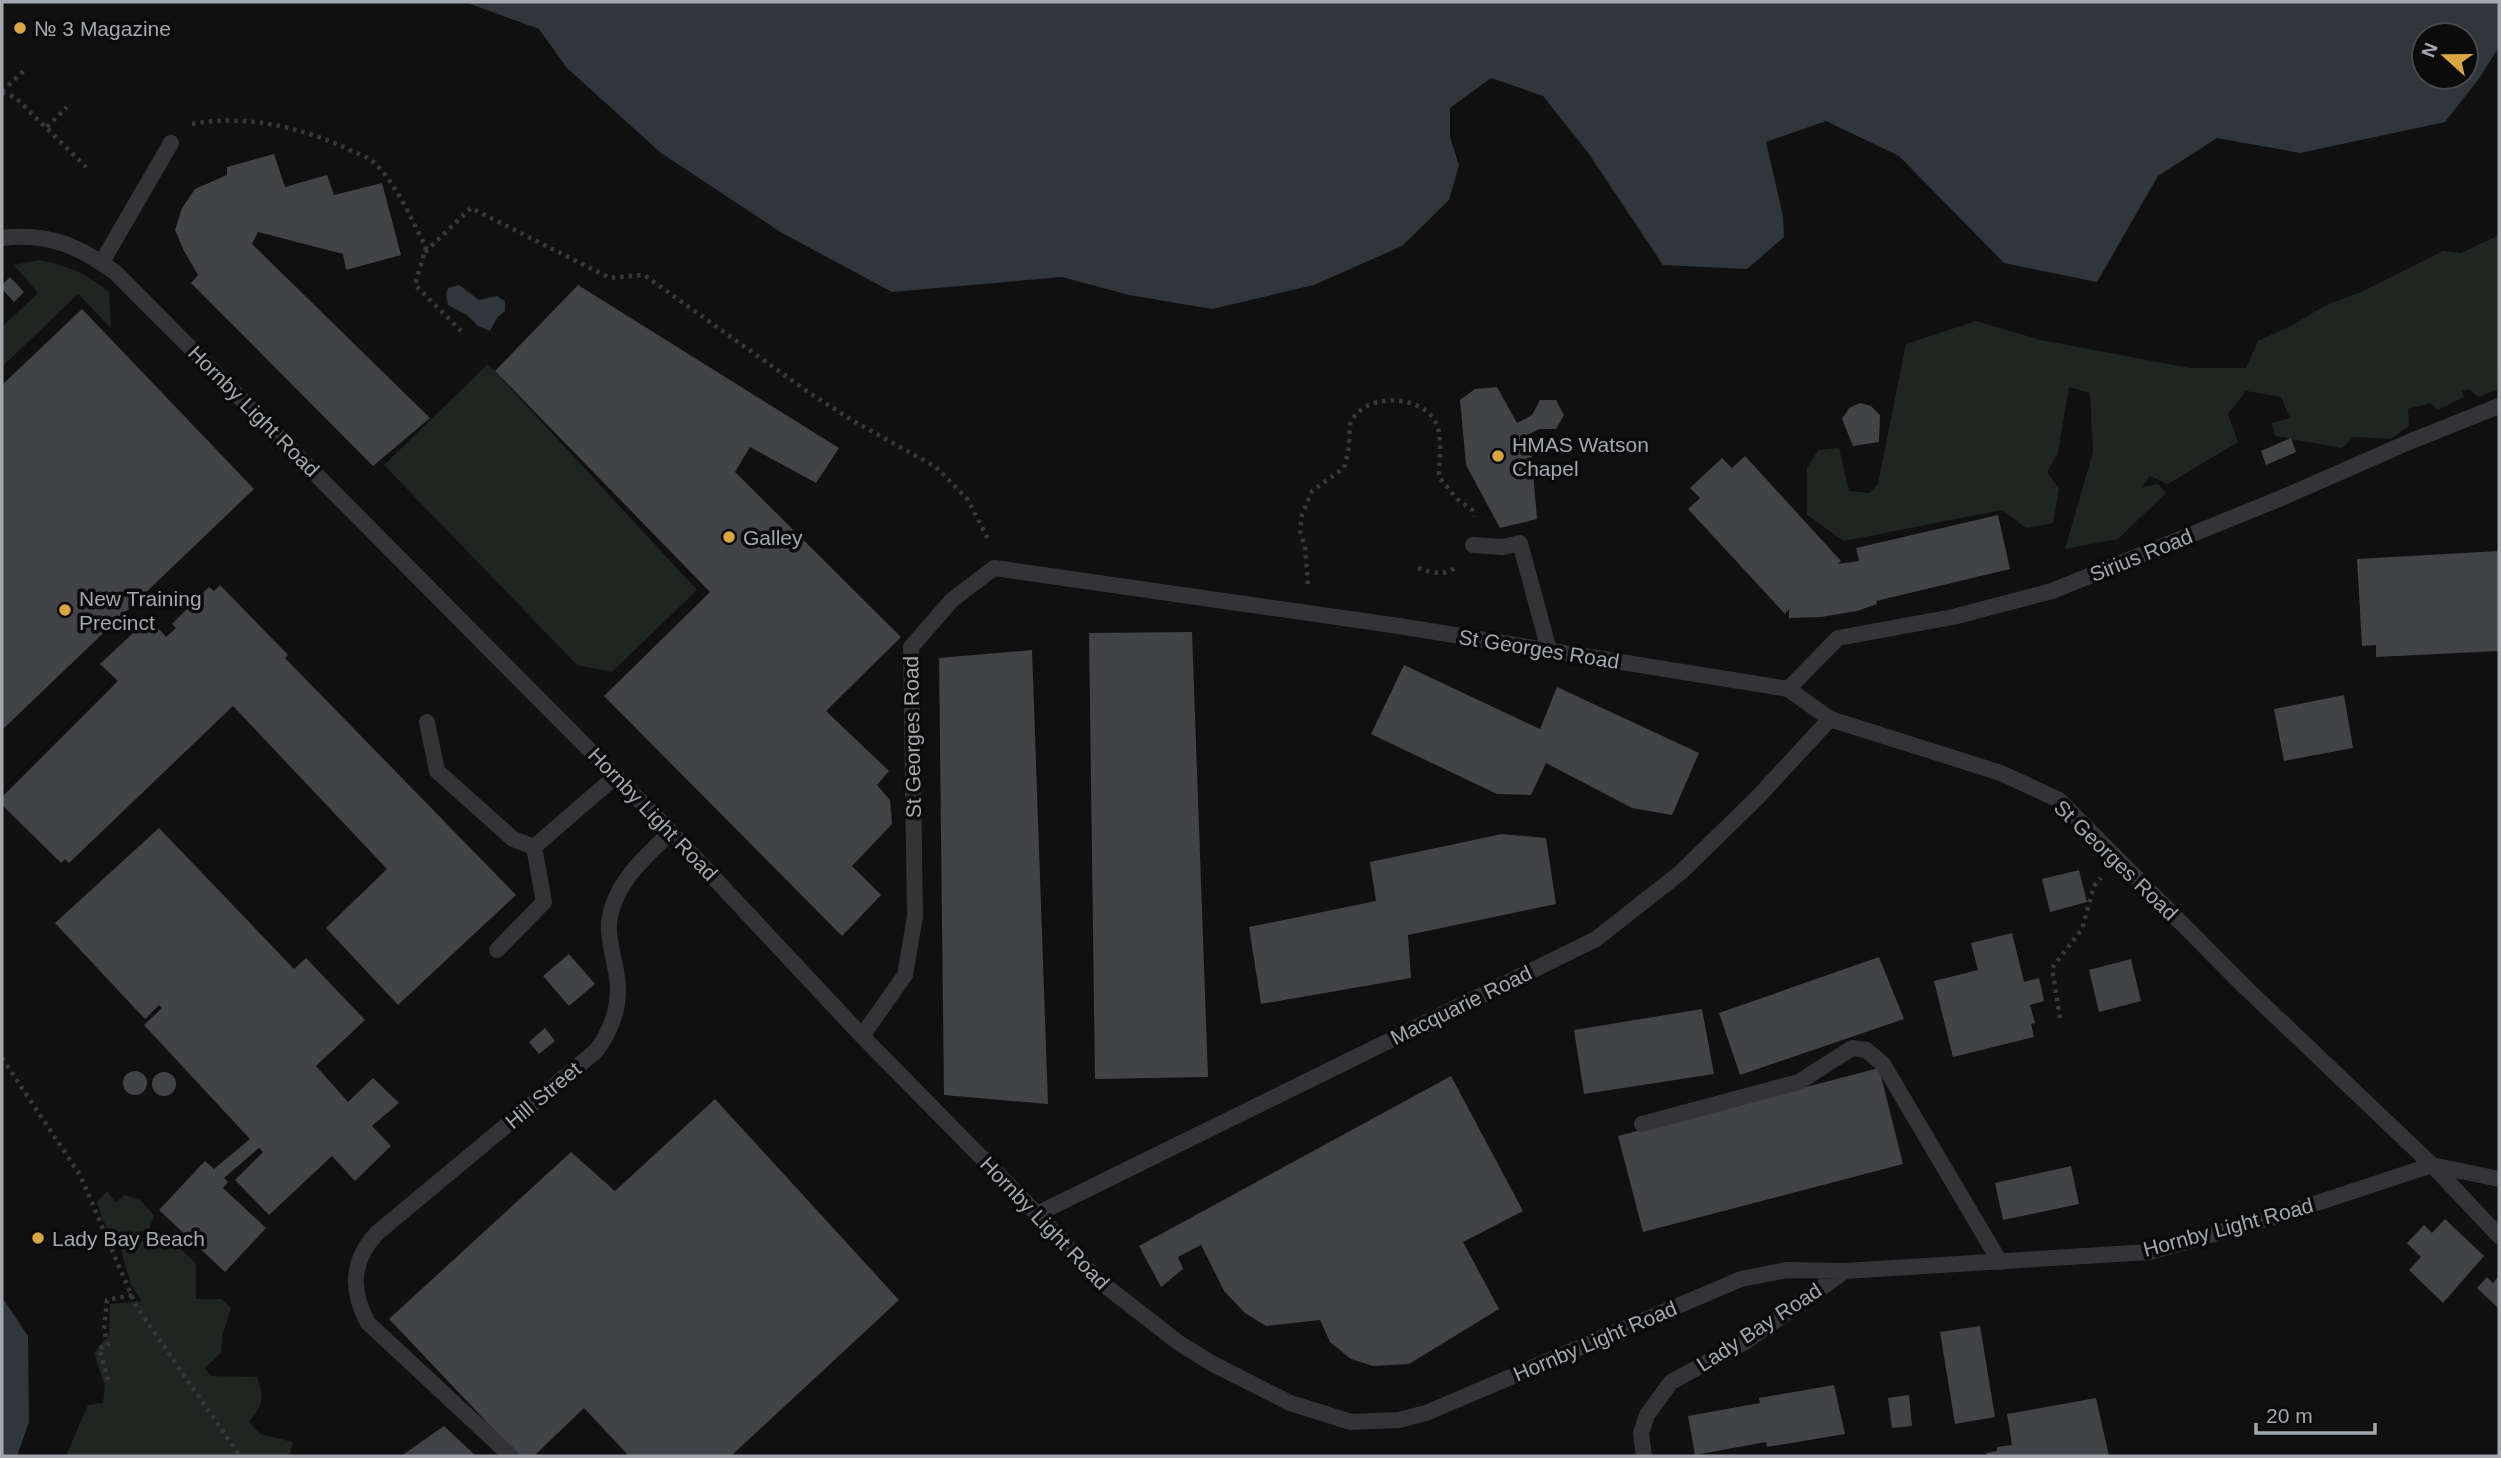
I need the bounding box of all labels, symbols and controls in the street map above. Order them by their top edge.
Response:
place label: № 3 Magazine [34,17,171,40]
marker: № 3 Magazine [12,20,28,36]
north arrow [2410,21,2480,91]
text: N [2417,40,2442,60]
street label: Hornby Light Road [184,341,324,481]
place label: HMAS Watson Chapel [1512,433,1649,480]
marker: HMAS Watson Chapel [1490,448,1506,464]
street label: Sirius Road [2086,524,2196,586]
place label: Galley [743,526,803,549]
marker: Galley [721,529,737,545]
place label: New Training Precinct [79,587,202,634]
marker: New Training Precinct [57,602,73,618]
street label: St Georges Road [1457,625,1621,673]
street label: St Georges Road [899,656,925,818]
street label: Hornby Light Road [584,743,722,885]
street label: St Georges Road [2050,795,2182,925]
street label: Macquarie Road [1387,961,1535,1049]
street label: Hill Street [501,1057,585,1133]
street label: Hornby Light Road [976,1152,1114,1294]
street label: Hornby Light Road [2140,1193,2316,1261]
place label: Lady Bay Beach [52,1227,205,1250]
marker: Lady Bay Beach [30,1230,46,1246]
street label: Lady Bay Road [1693,1278,1825,1376]
street label: Hornby Light Road [1510,1296,1680,1386]
scale bar [2256,1392,2375,1436]
text: 20 m [2266,1404,2313,1427]

